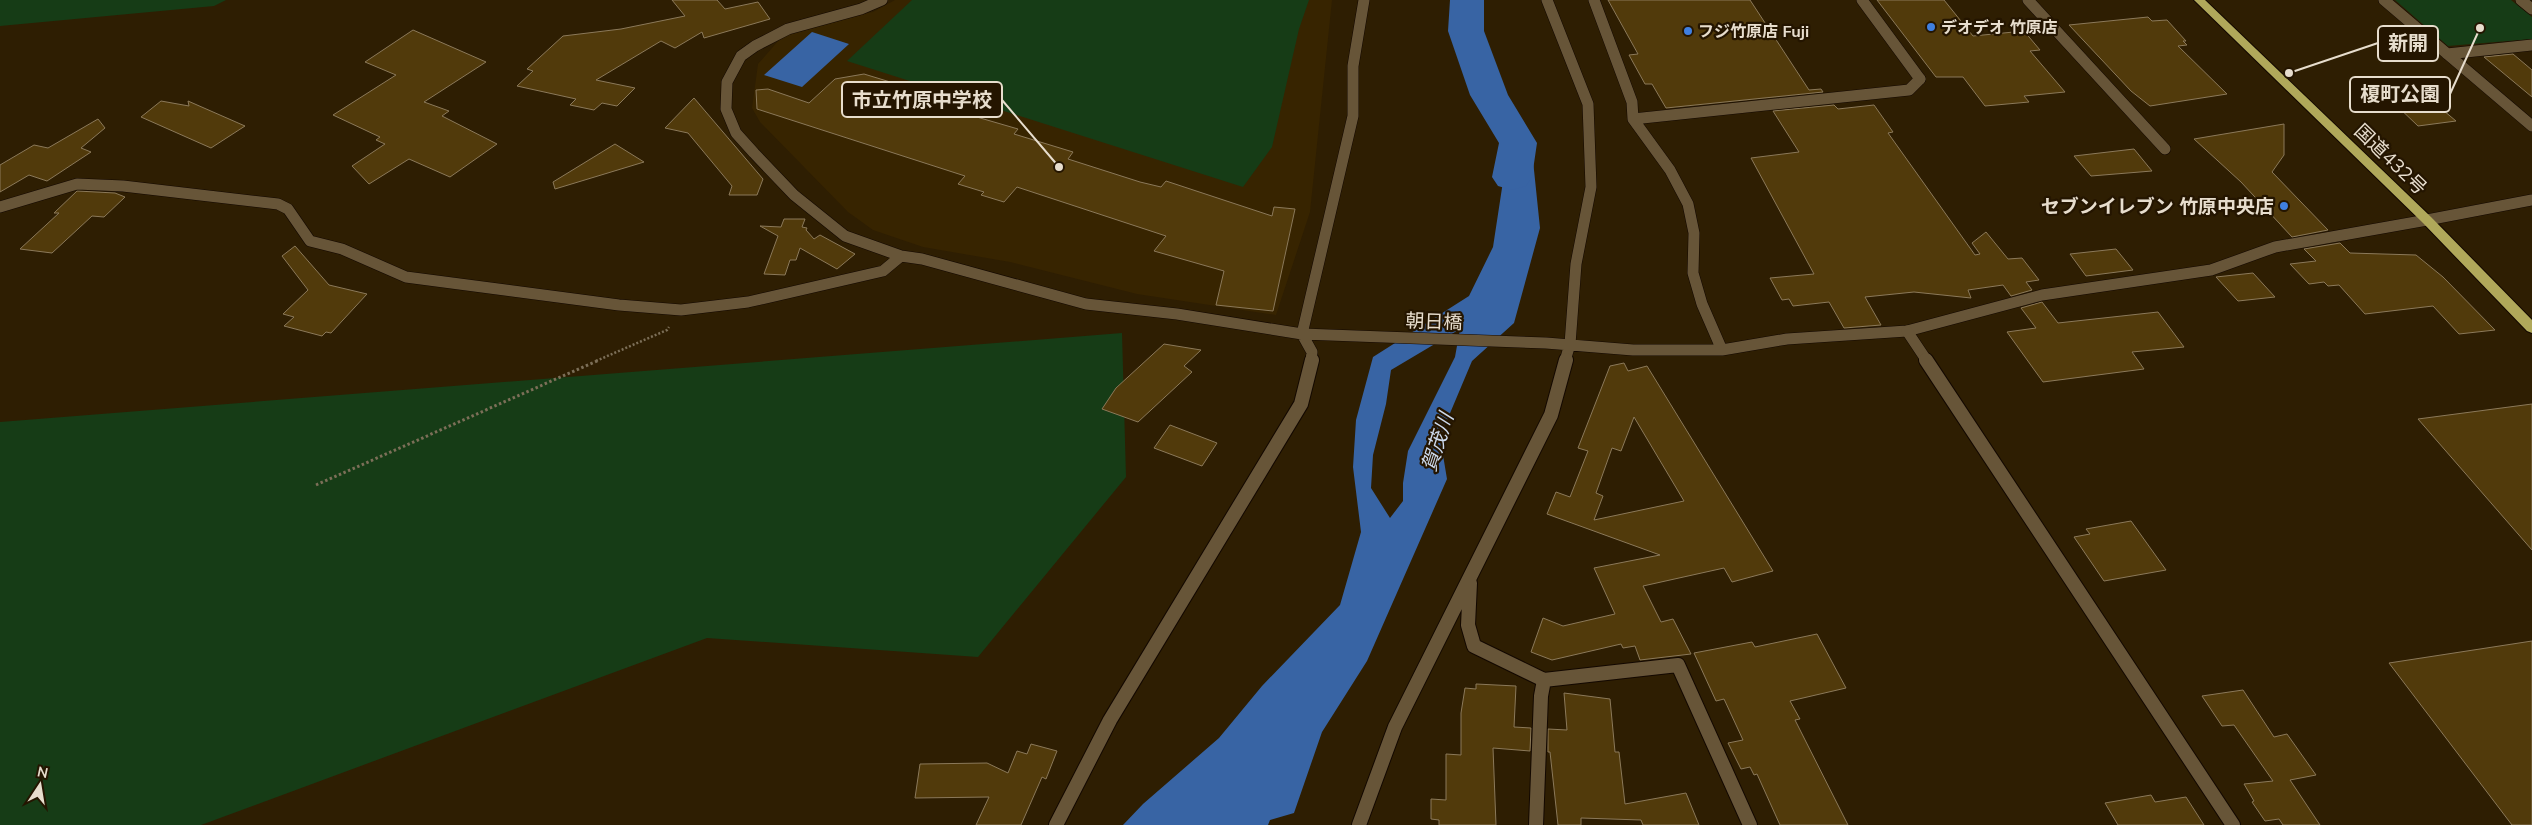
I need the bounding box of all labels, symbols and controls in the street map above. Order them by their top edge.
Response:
place label: デオデオ 竹原店 [1941,17,2057,37]
place label: フジ竹原店 Fuji [1698,21,1809,41]
marker: デオデオ 竹原店 [1925,21,1937,33]
marker: フジ竹原店 Fuji [1682,25,1694,37]
callout: 新開 [2378,26,2438,61]
text: 新開 [2388,30,2428,55]
callout: 榎町公園 [2350,77,2450,112]
text: 榎町公園 [2360,81,2440,106]
callout: 市立竹原中学校 [842,82,1002,117]
text: 市立竹原中学校 [852,87,992,112]
street label: 国道432号 [2350,119,2432,199]
place label: セブンイレブン 竹原中央店 [2041,194,2274,218]
marker: セブンイレブン 竹原中央店 [2278,200,2290,212]
street label: 朝日橋 [1405,308,1463,334]
water label: 賀茂川 [1416,408,1459,474]
north arrow [15,760,65,810]
text: N [36,762,50,782]

